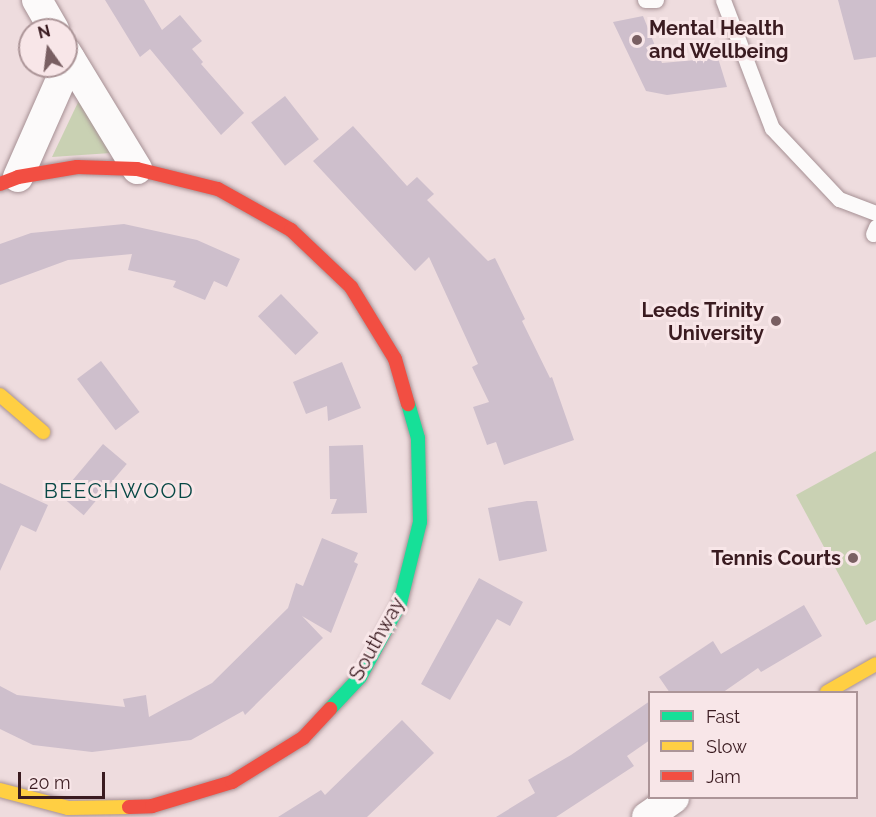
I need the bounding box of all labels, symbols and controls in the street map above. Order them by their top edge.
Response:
place label: Mental Health and Wellbeing [649,16,789,63]
north arrow [18,18,78,78]
text: N [36,21,52,43]
marker: Mental Health and Wellbeing [630,33,644,47]
place label: Leeds Trinity University [641,298,764,345]
marker: Leeds Trinity University [769,314,783,328]
district label: BEECHWOOD [44,478,194,504]
place label: Tennis Courts [711,546,841,570]
marker: Tennis Courts [846,551,860,565]
street label: Southway [344,593,410,685]
legend [648,691,858,799]
text: Fast [706,706,740,727]
text: Slow [706,736,747,757]
scale bar [21,760,108,798]
text: Jam [706,766,741,787]
text: 20 m [29,772,71,793]

